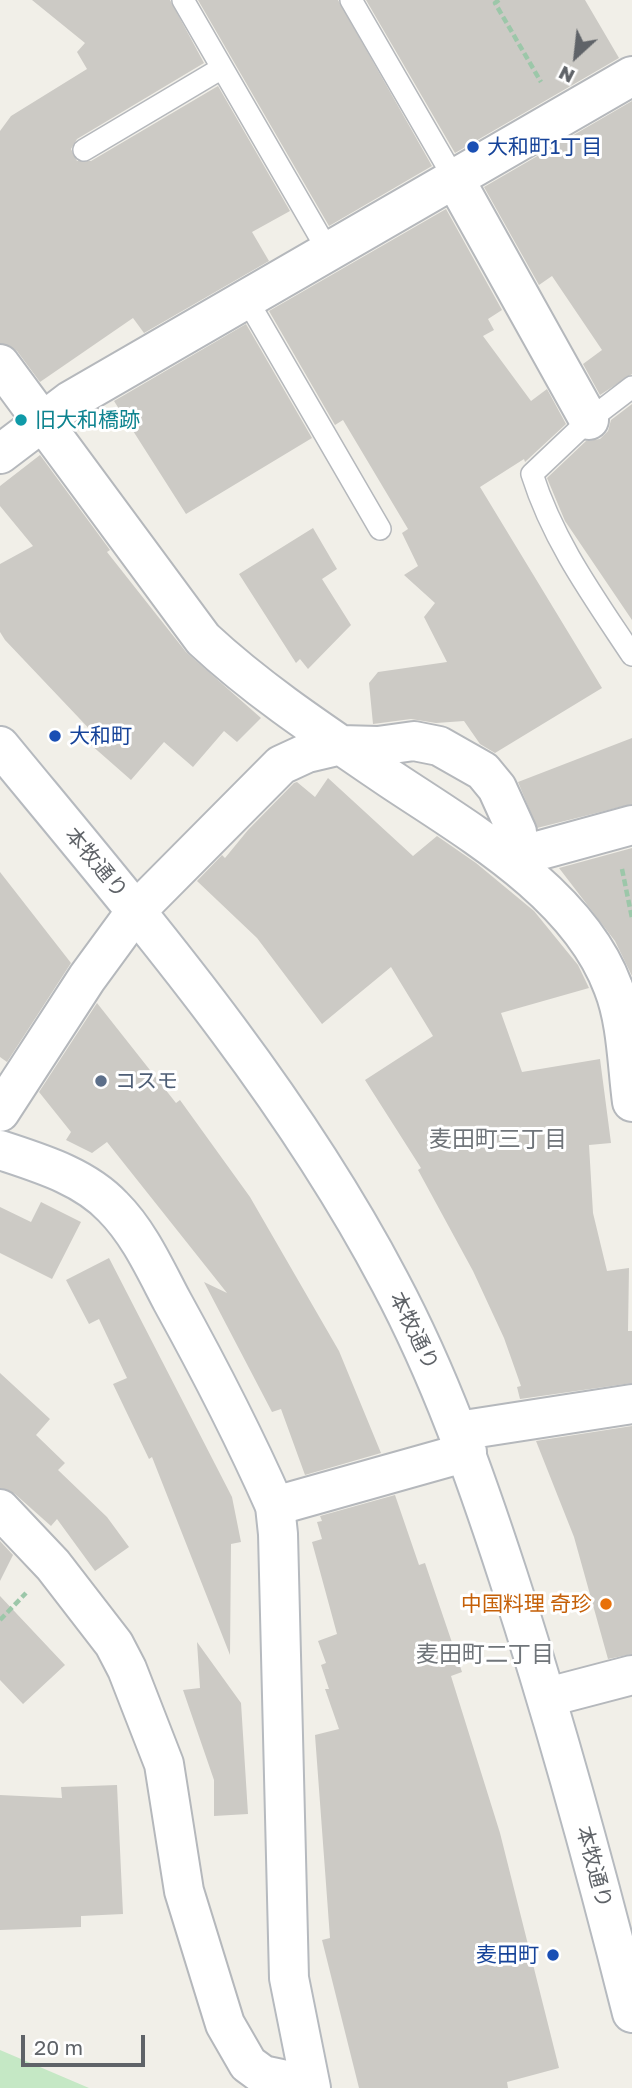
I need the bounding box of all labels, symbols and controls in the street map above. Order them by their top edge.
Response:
north arrow [541,21,611,91]
text: N [555,62,578,89]
place label: 大和町1丁目 [487,134,602,160]
marker: 大和町1丁目 [465,139,481,155]
place label: 旧大和橋跡 [35,407,140,433]
marker: 旧大和橋跡 [13,412,29,428]
place label: 大和町 [69,723,132,749]
marker: 大和町 [47,728,63,744]
street label: 本牧通り [59,823,133,903]
place label: コスモ [115,1068,178,1094]
marker: コスモ [93,1073,109,1089]
district label: 麦田町三丁目 [429,1126,567,1154]
street label: 本牧通り [384,1288,444,1374]
place label: 中国料理 奇珍 [461,1591,592,1617]
marker: 中国料理 奇珍 [598,1596,614,1612]
district label: 麦田町二丁目 [416,1641,554,1669]
street label: 本牧通り [571,1823,617,1911]
place label: 麦田町 [476,1942,539,1968]
marker: 麦田町 [545,1947,561,1963]
scale bar [24,2022,149,2066]
text: 20 m [34,2034,83,2060]

